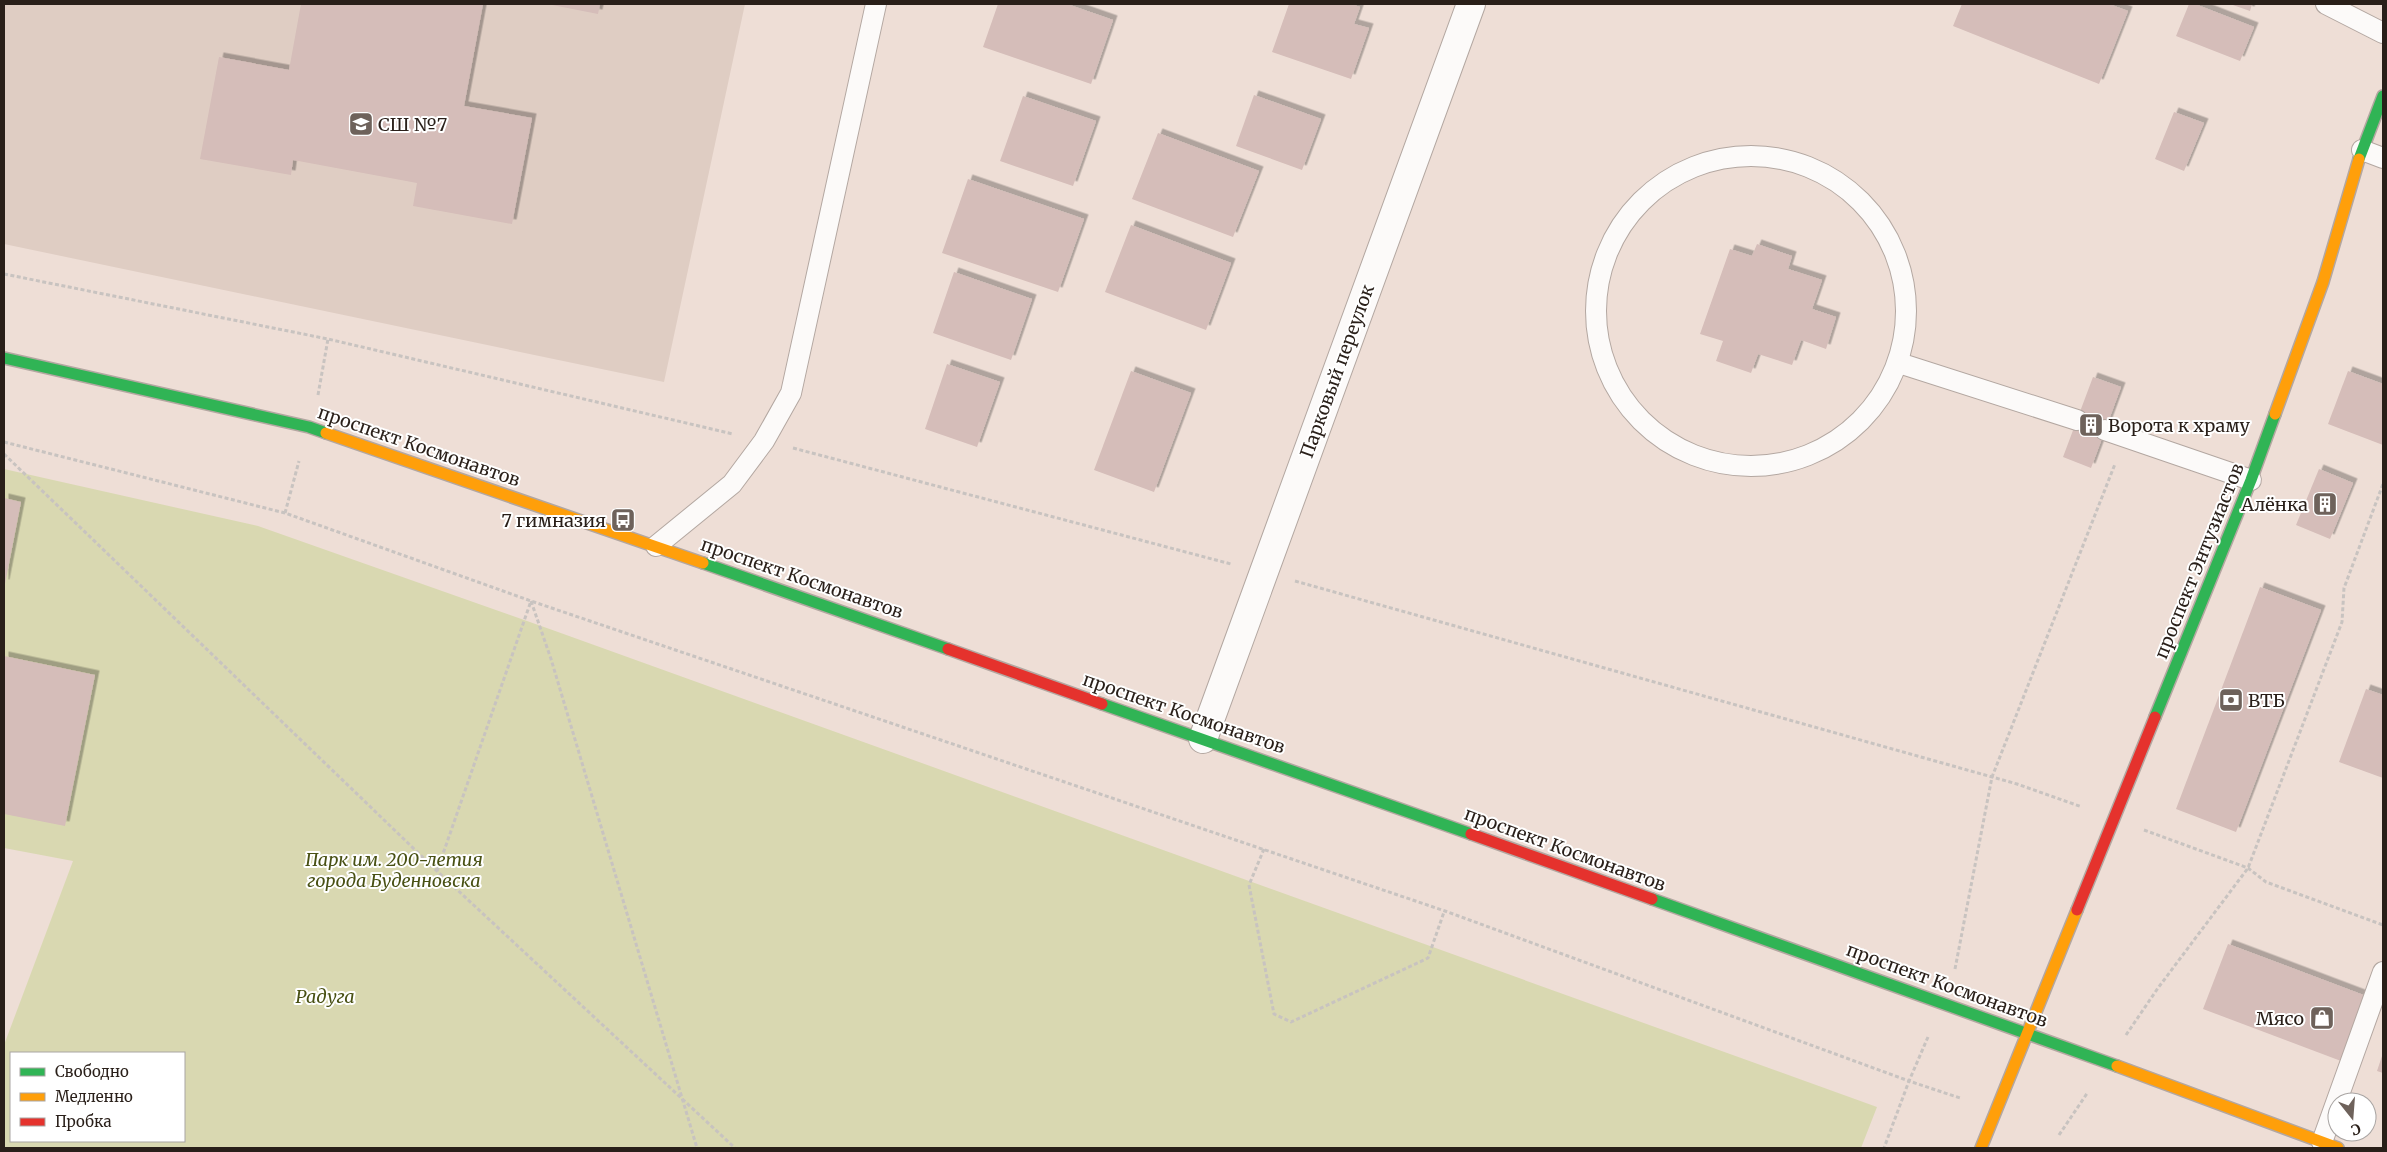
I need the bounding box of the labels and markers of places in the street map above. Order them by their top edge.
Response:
school or university icon: СШ №7 [348,111,374,137]
place label: СШ №7 [378,113,447,136]
building icon: Ворота к храму [2078,412,2104,438]
place label: Ворота к храму [2108,414,2251,437]
building icon: Алёнка [2312,491,2338,517]
place label: Алёнка [2240,493,2308,516]
bus stop icon: 7 гимназия [610,507,636,533]
place label: 7 гимназия [501,509,606,532]
bank icon: ВТБ [2218,687,2244,713]
place label: ВТБ [2248,689,2285,712]
shop icon: Мясо [2309,1005,2335,1031]
place label: Мясо [2256,1007,2304,1030]

